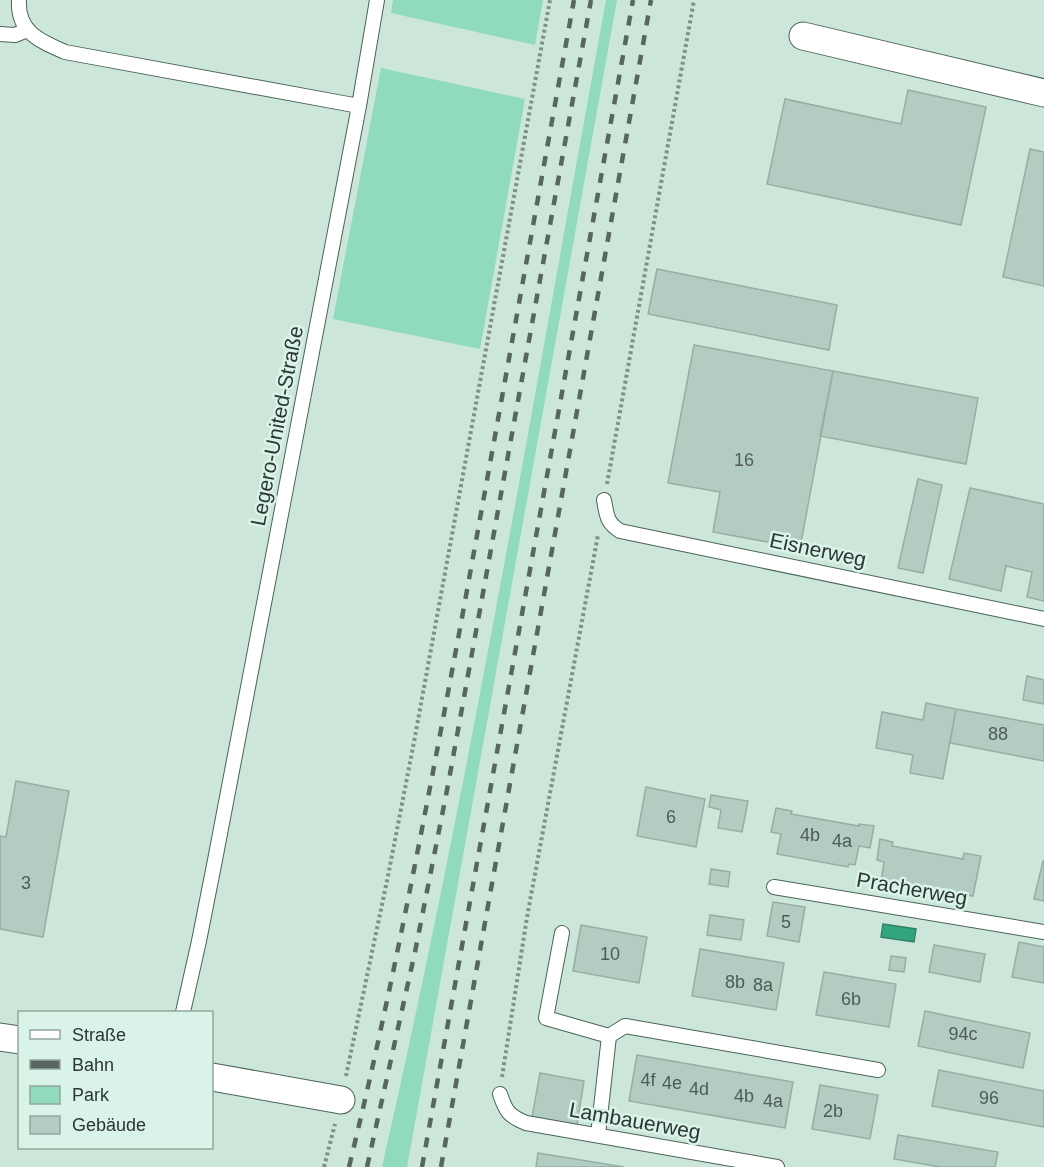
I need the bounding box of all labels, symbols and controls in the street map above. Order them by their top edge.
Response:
street label: Legero-United-Straße [246,324,307,528]
house number: 16 [734,450,754,470]
street label: Eisnerweg [768,528,868,571]
house number: 88 [988,724,1008,744]
house number: 6 [666,807,676,827]
house number: 4b [800,825,820,845]
house number: 4a [832,831,853,851]
street label: Pracherweg [855,867,969,910]
house number: 3 [21,873,31,893]
house number: 5 [781,912,791,932]
house number: 10 [600,944,620,964]
house number: 8b [725,972,745,992]
house number: 8a [753,975,774,995]
house number: 6b [841,989,861,1009]
legend [18,1011,213,1149]
house number: 94c [948,1024,978,1044]
text: Straße [72,1025,126,1045]
text: Bahn [72,1055,114,1075]
house number: 4f [640,1070,657,1090]
house number: 4e [662,1073,682,1093]
house number: 4d [689,1079,709,1099]
text: Park [72,1085,110,1105]
house number: 4b [734,1086,754,1106]
house number: 96 [979,1088,999,1108]
house number: 4a [763,1091,784,1111]
street label: Lambauerweg [568,1098,703,1143]
house number: 2b [823,1101,843,1121]
text: Gebäude [72,1115,146,1135]

